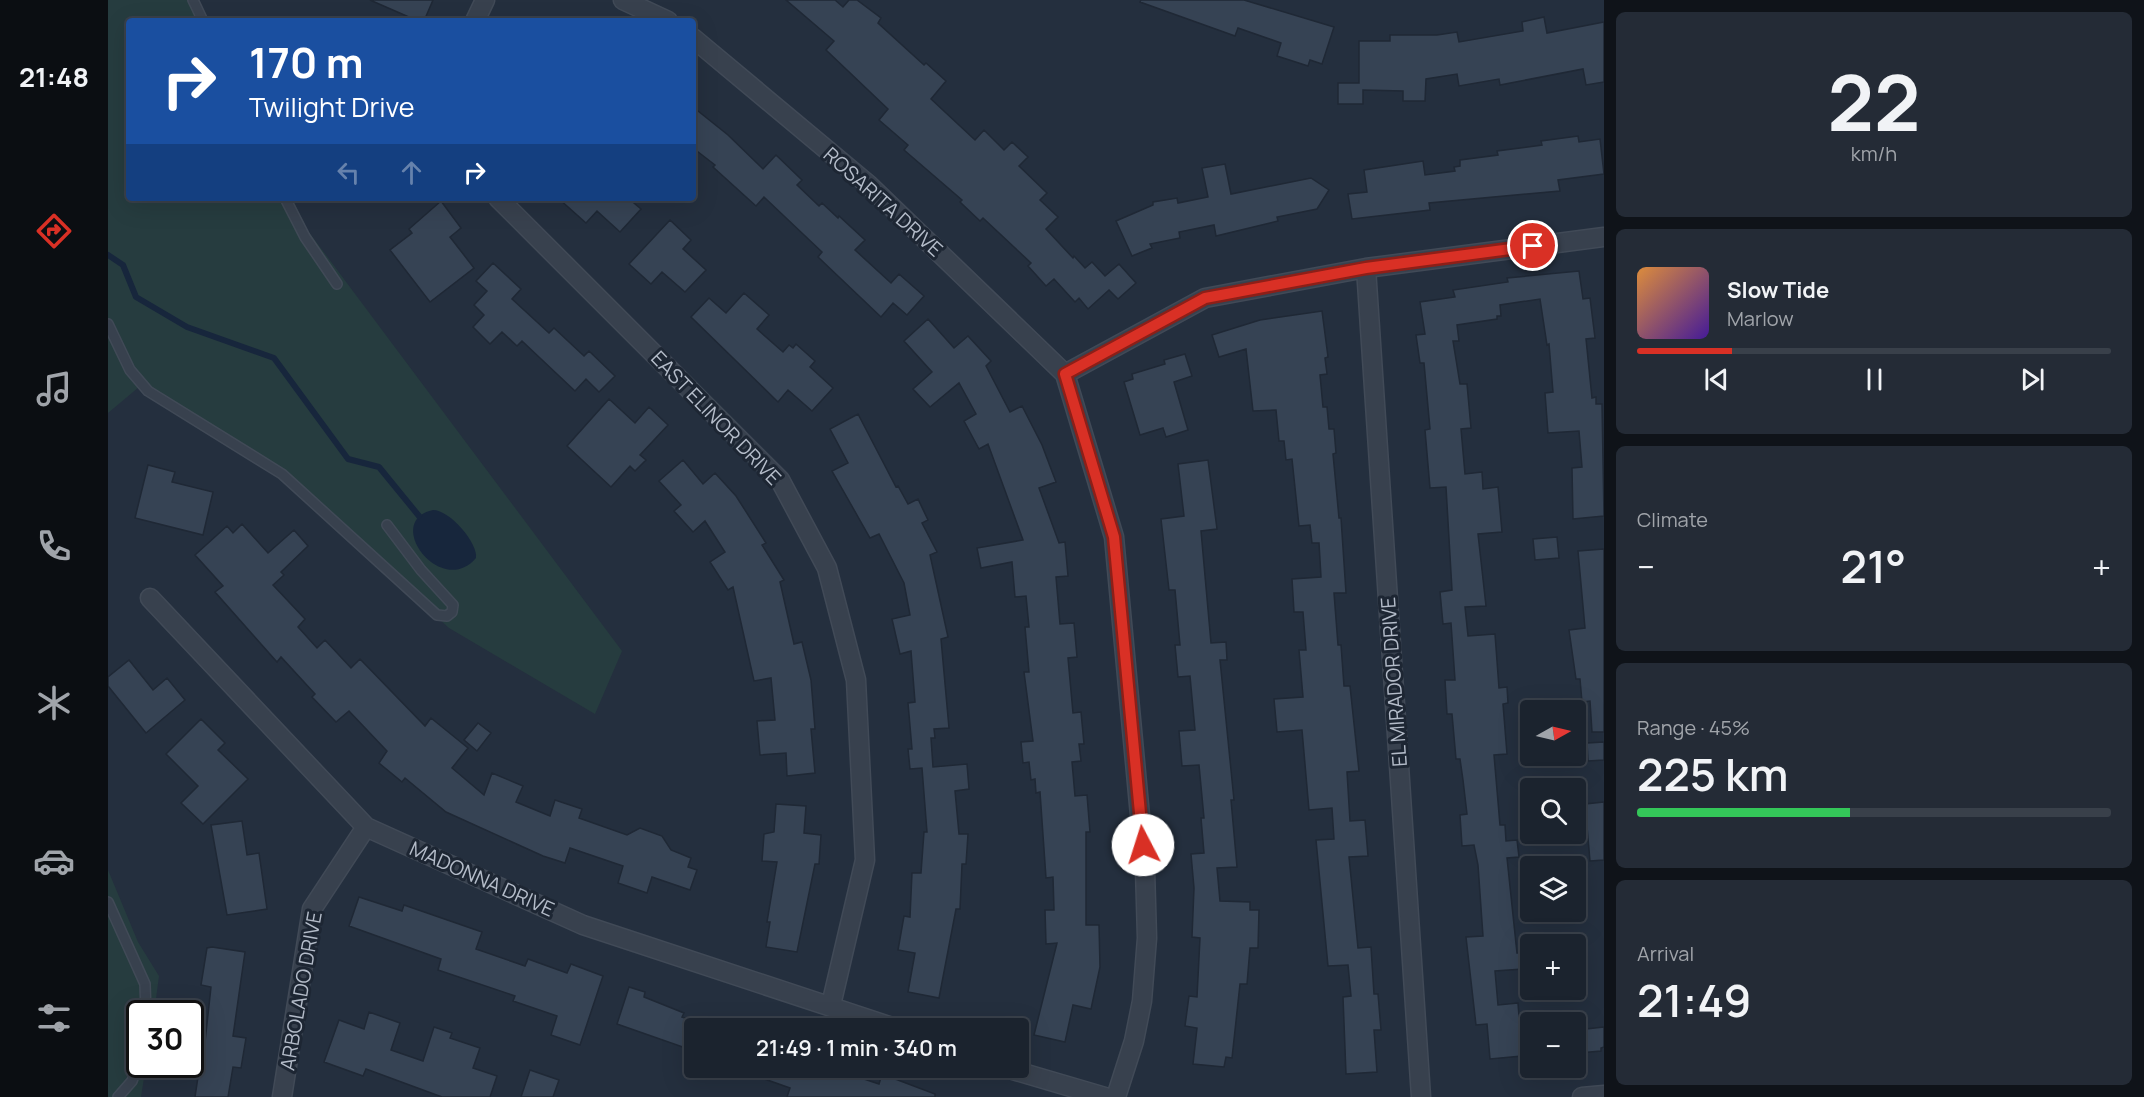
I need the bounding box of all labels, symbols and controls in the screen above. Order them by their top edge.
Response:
text: 170 m [249,33,364,91]
icon: right [150,42,228,120]
text: 22 [1828,48,1920,154]
text: 21:48 [19,58,89,95]
text: Twilight Drive [249,88,414,125]
text: km/h [1851,140,1897,167]
street label: ROSARITA DRIVE [818,141,949,262]
icon: left [332,156,365,189]
icon: ahead [395,156,428,189]
icon: right [458,156,491,189]
icon: directions [33,210,75,252]
pin [1507,220,1558,271]
icon: arrive [1516,229,1549,262]
text: Slow Tide [1727,275,1829,305]
text: Marlow [1727,305,1794,332]
street label: EAST ELINOR DRIVE [645,345,787,491]
icon: previous [1700,363,1733,396]
icon: pause [1858,363,1891,396]
icon: next [2016,363,2049,396]
icon: music [33,368,75,410]
text: Climate [1637,506,1708,533]
icon: phone [33,525,75,567]
text: 21° [1841,535,1906,597]
text: − [1637,544,1655,589]
text: + [2092,544,2111,589]
street label: EL MIRADOR DRIVE [1374,596,1413,768]
icon: climate [33,682,75,724]
north arrow [1520,700,1586,766]
map controls [1520,700,1586,1078]
text: Range · 45% [1637,714,1750,741]
text: 225 km [1637,743,1788,805]
button: search [1520,778,1586,844]
position arrow [1111,813,1175,877]
street label: MADONNA DRIVE [406,835,559,923]
icon: car [33,840,75,882]
button: layers [1520,856,1586,922]
street label: ARBOLADO DRIVE [273,909,328,1073]
button: + [1520,934,1586,1000]
text: Arrival [1637,940,1694,967]
text: 21:49 [1637,969,1751,1031]
icon: filters [33,997,75,1039]
speed limit sign: 30 [126,1000,204,1078]
button: − [1520,1012,1586,1078]
text: 21:49 · 1 min · 340 m [756,1033,957,1063]

